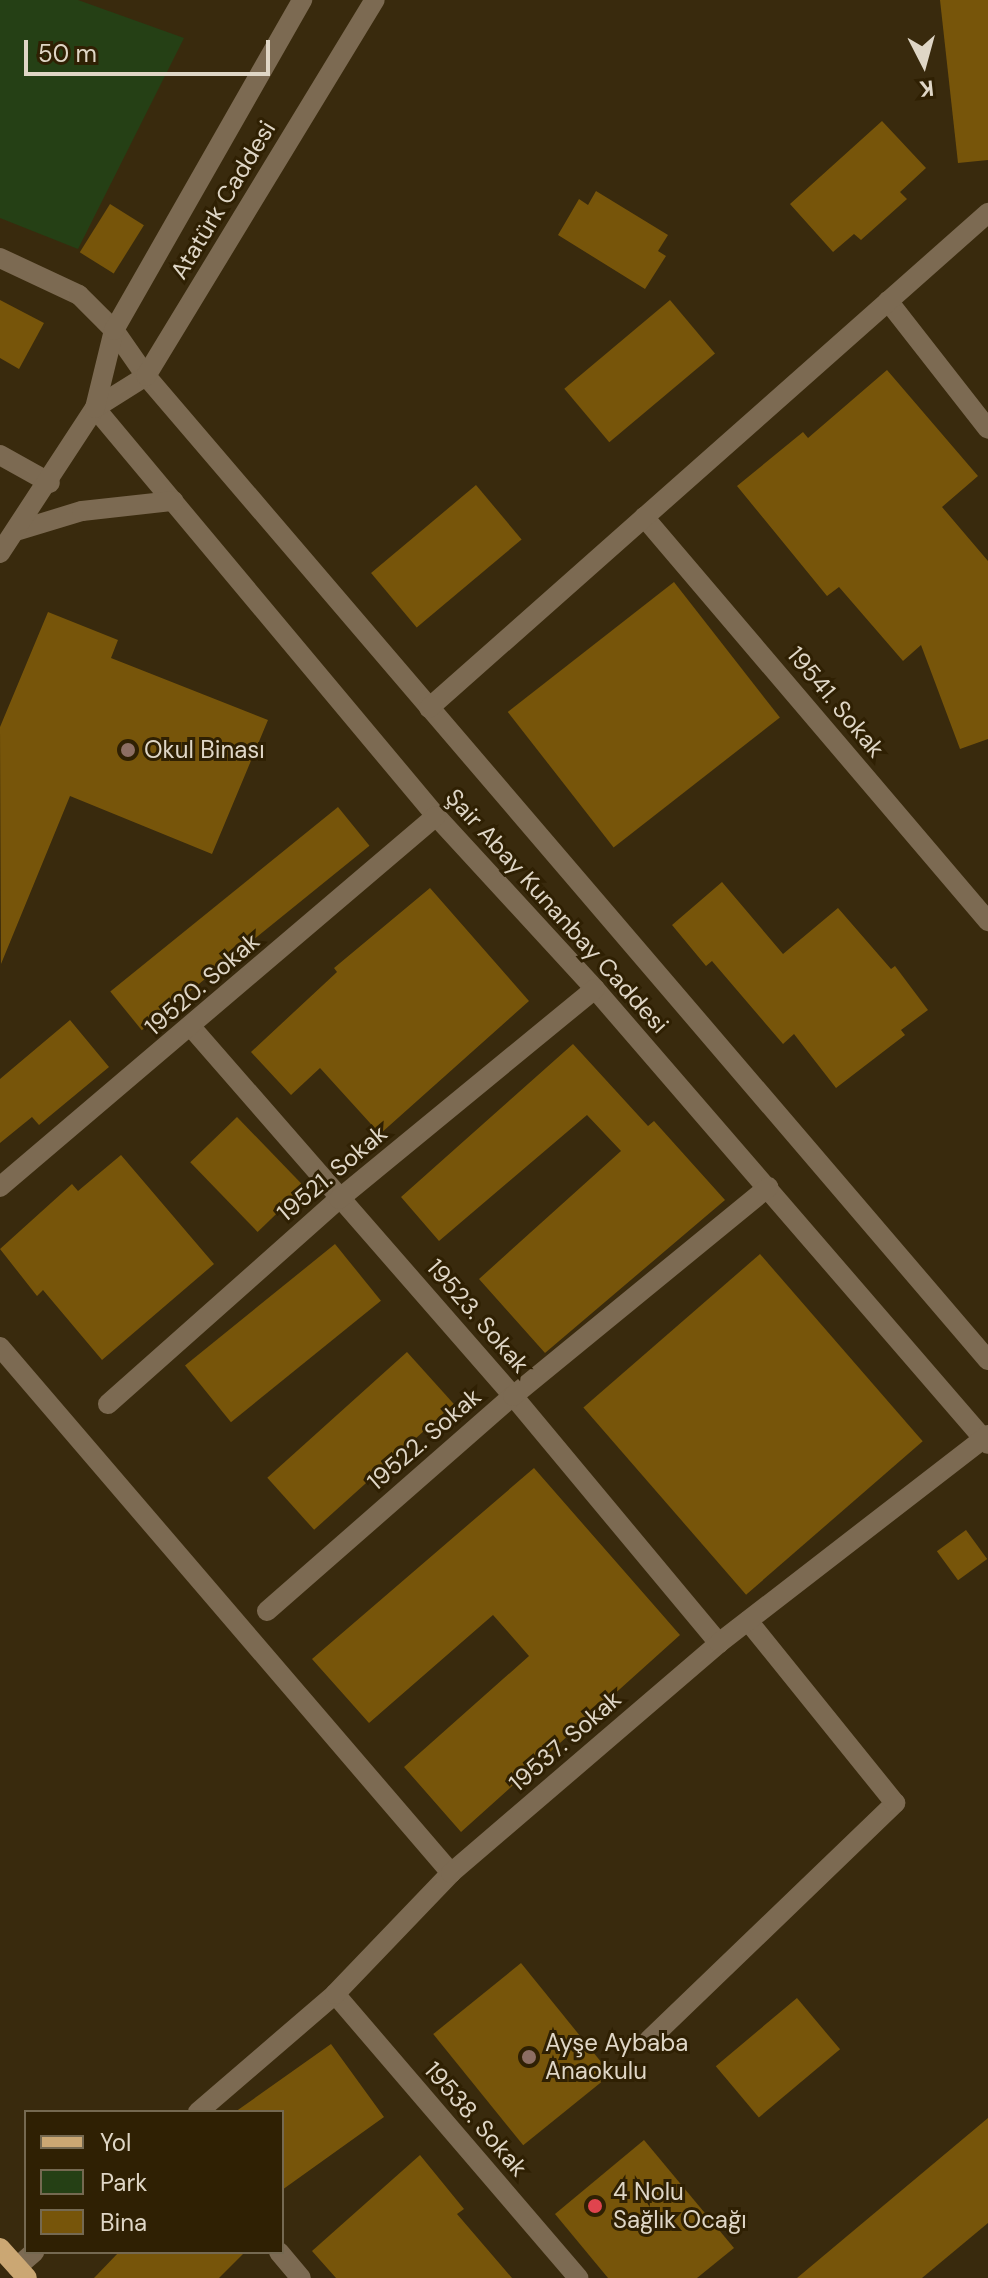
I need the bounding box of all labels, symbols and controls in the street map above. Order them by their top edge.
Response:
scale bar [28,24,274,74]
north arrow [884,24,964,104]
text: 50 m [38,38,97,69]
text: K [918,73,935,104]
street label: Atatürk Caddesi [164,116,282,284]
street label: 19541. Sokak [781,641,891,763]
place label: Okul Binası [144,736,265,764]
marker: Okul Binası [119,741,137,759]
street label: Şair Abay Kunanbay Caddesi [440,783,674,1039]
street label: 19520. Sokak [139,926,265,1042]
street label: 19521. Sokak [271,1119,393,1227]
street label: 19523. Sokak [421,1253,535,1379]
street label: 19522. Sokak [361,1382,487,1496]
street label: 19537. Sokak [503,1685,627,1797]
place label: Ayşe Aybaba Anaokulu [545,2029,688,2085]
marker: Ayşe Aybaba Anaokulu [520,2048,538,2066]
street label: 19538. Sokak [418,2056,534,2182]
legend [24,2110,284,2254]
text: Yol [100,2127,131,2158]
text: Park [100,2167,147,2198]
place label: 4 Nolu Sağlık Ocağı [613,2178,747,2234]
marker: 4 Nolu Sağlık Ocağı [584,2195,606,2217]
text: Bina [100,2207,147,2238]

